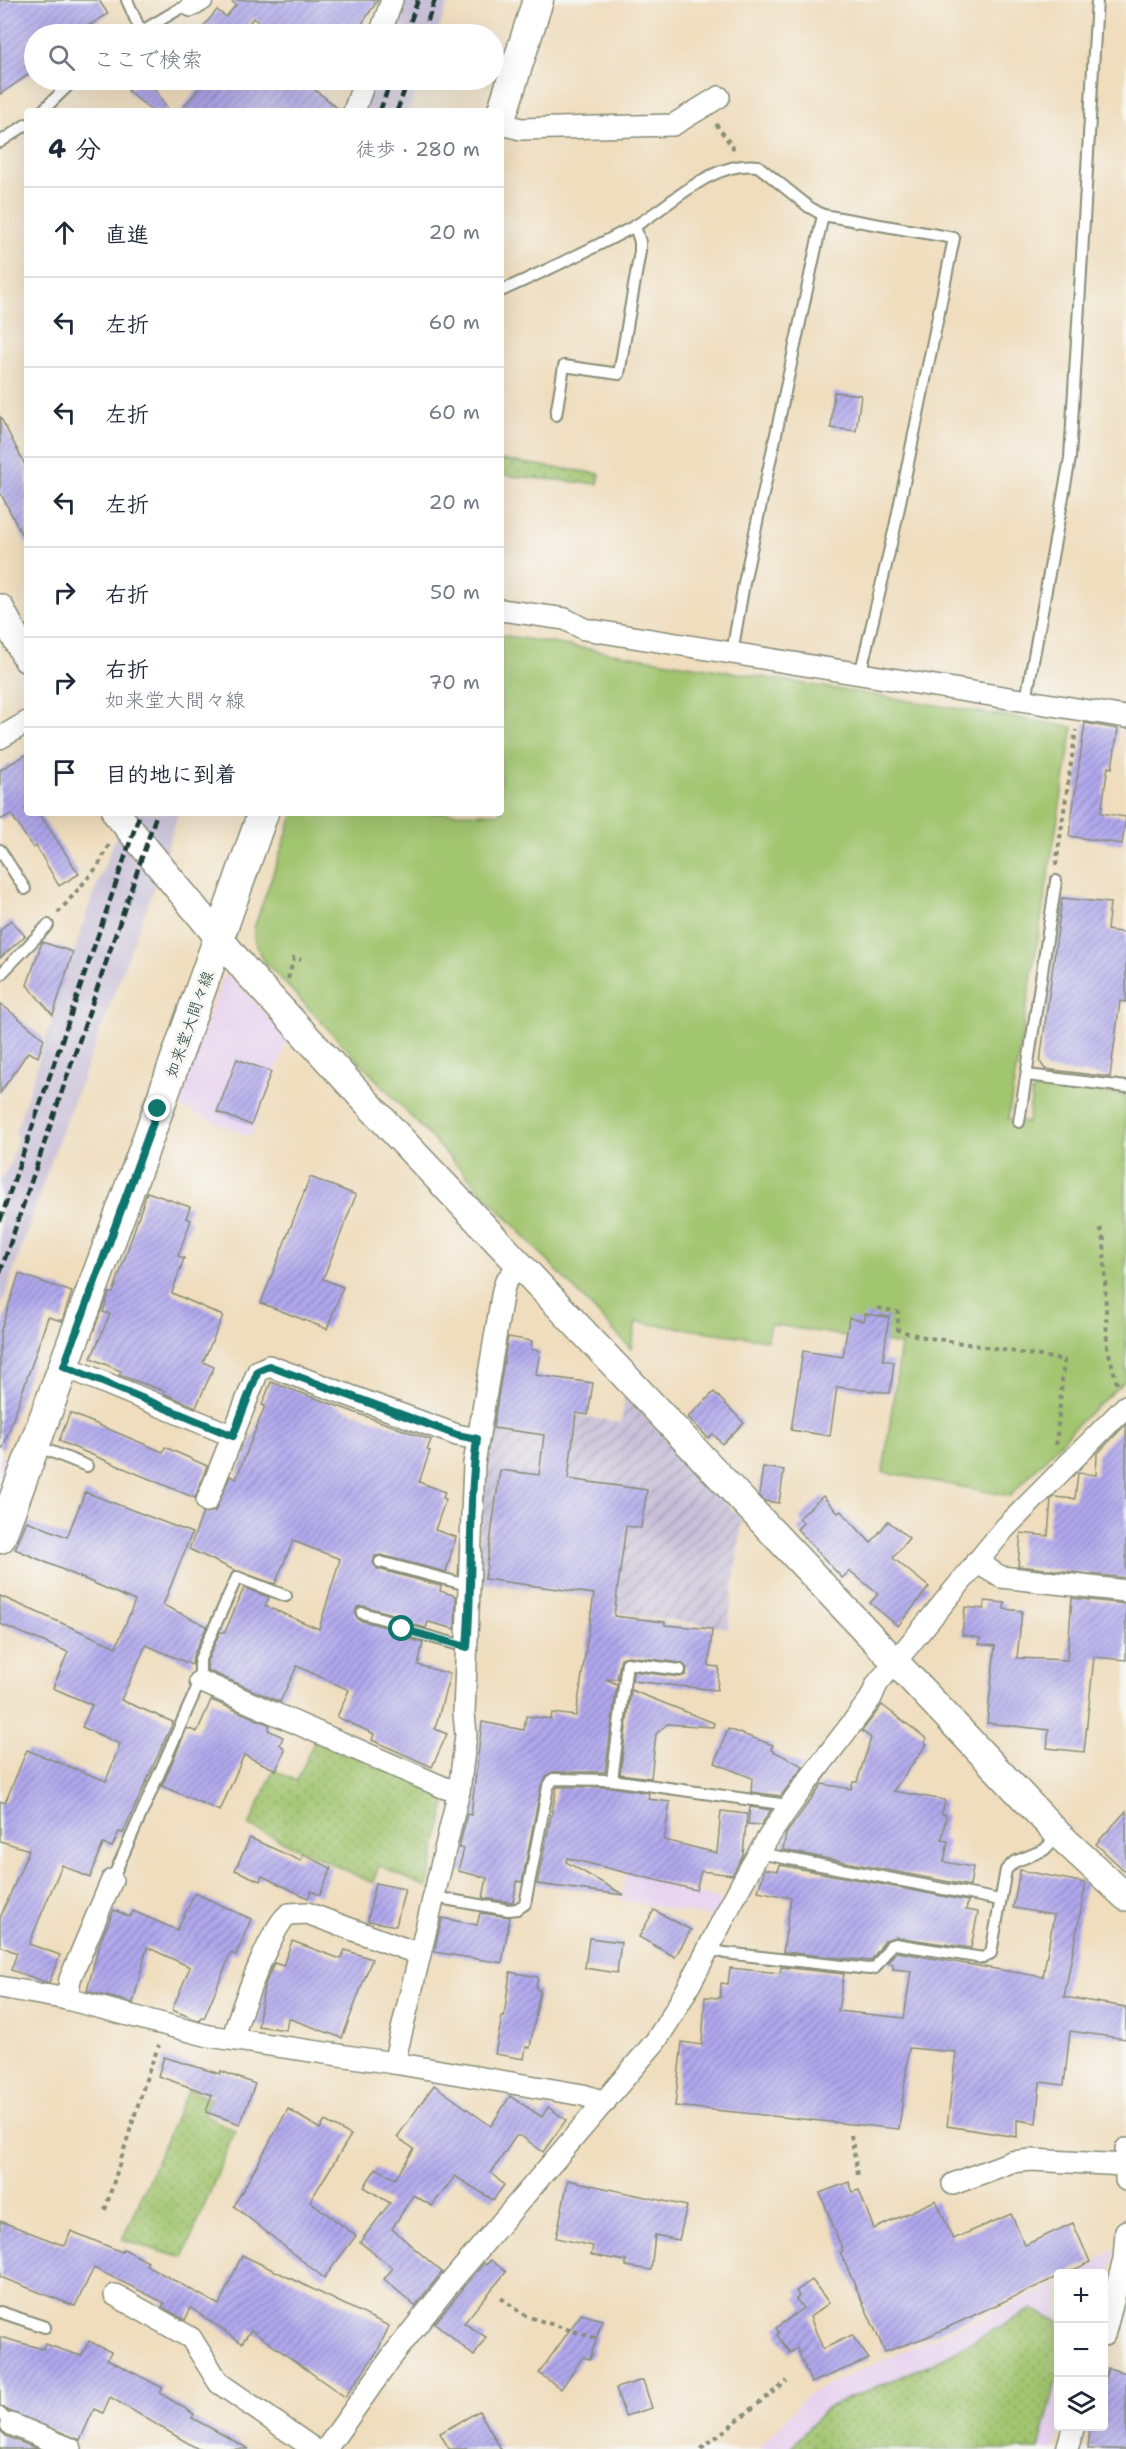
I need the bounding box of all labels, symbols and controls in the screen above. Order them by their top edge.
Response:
search box [24,24,504,90]
icon: search [45,41,78,74]
text: ここで検索 [93,45,203,74]
text: 4 分 [48,131,101,166]
text: 徒歩 · 280 m [356,136,480,162]
icon: ahead [48,216,81,249]
text: 20 m [429,219,480,245]
text: 直進 [105,220,149,249]
icon: left [48,306,81,339]
text: 60 m [428,309,480,335]
text: 左折 [105,310,149,339]
icon: left [48,396,81,429]
text: 60 m [428,399,480,425]
text: 左折 [105,400,149,429]
icon: left [48,486,81,519]
text: 20 m [429,489,480,515]
text: 左折 [105,490,149,519]
icon: right [48,576,81,609]
text: 50 m [430,579,480,605]
text: 右折 [105,580,149,609]
text: 右折 [105,655,149,684]
icon: right [48,666,81,699]
text: 70 m [428,669,480,695]
text: 如来堂大間々線 [105,687,245,713]
icon: arrive [48,756,81,789]
text: 目的地に到着 [105,760,237,789]
street label: 如来堂大間々線 [160,968,218,1080]
route end [144,1095,170,1121]
route start [388,1615,414,1641]
map controls [1054,2269,1108,2431]
button: + [1054,2269,1108,2323]
button: − [1054,2323,1108,2377]
button: layers [1054,2377,1108,2431]

